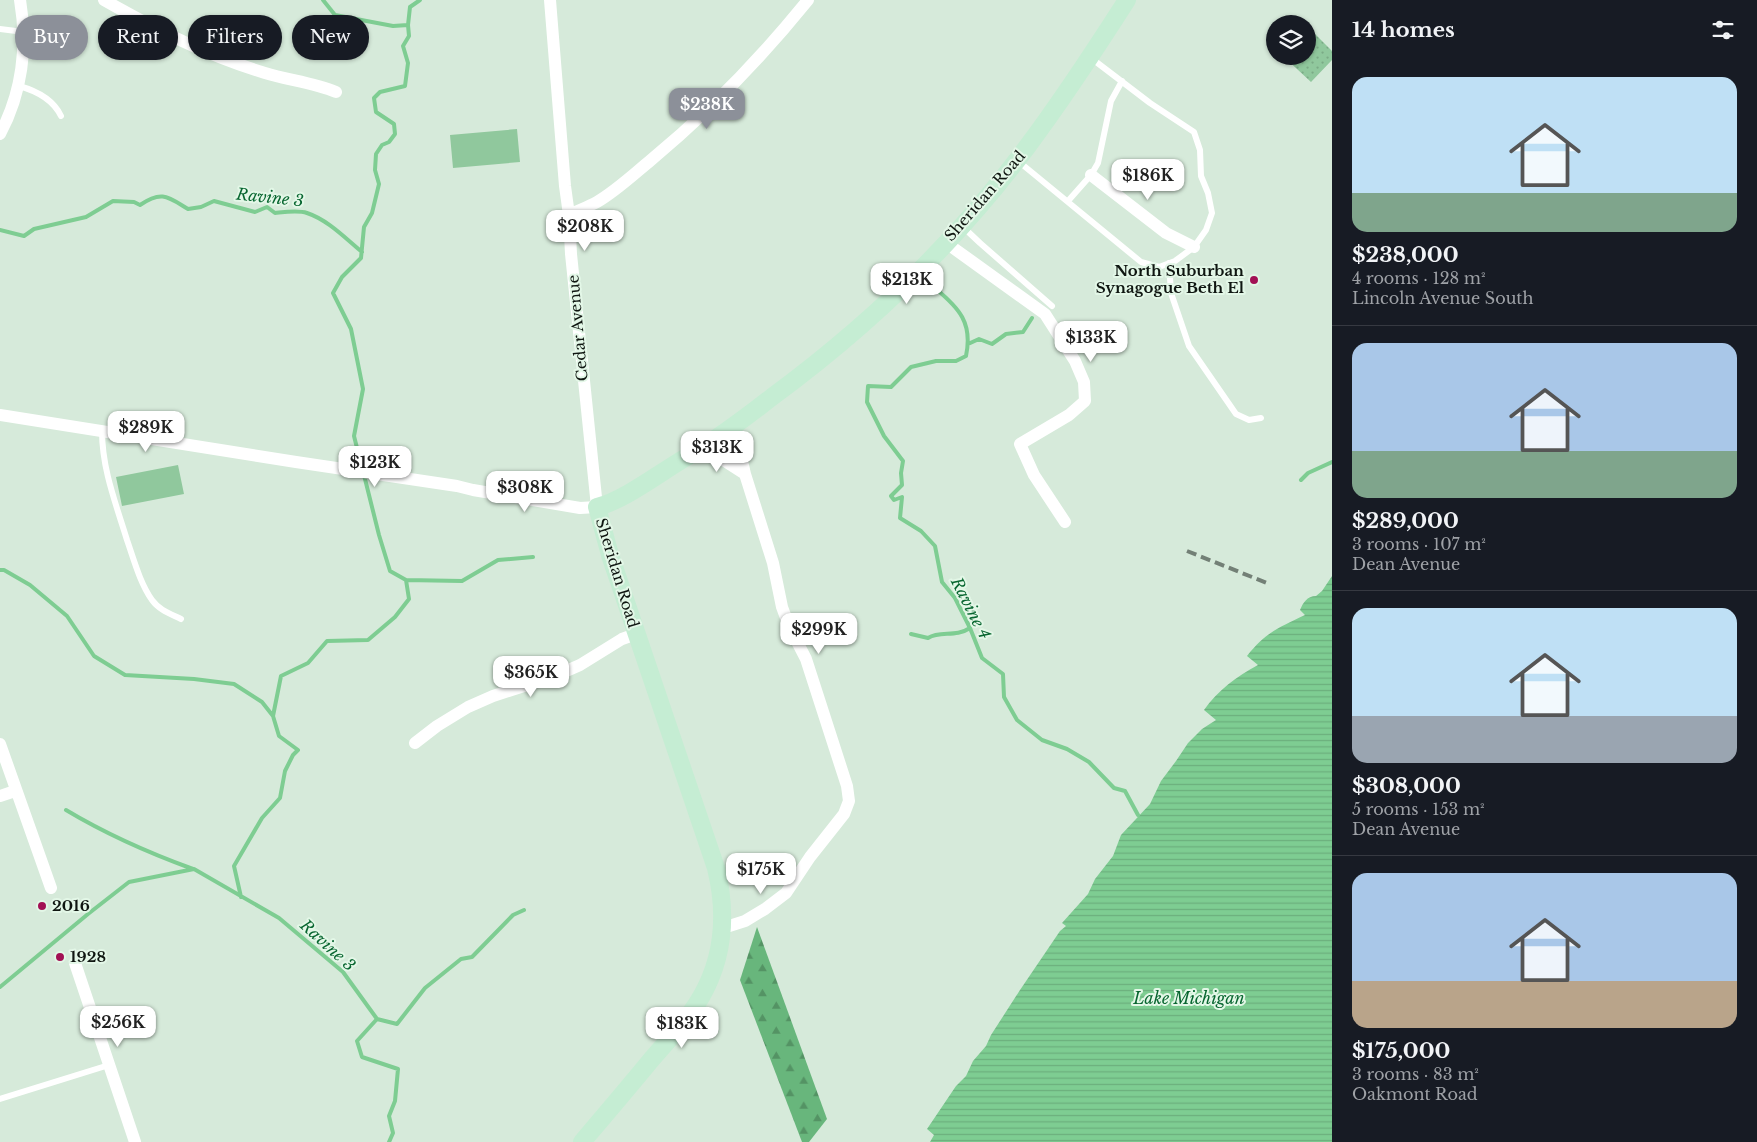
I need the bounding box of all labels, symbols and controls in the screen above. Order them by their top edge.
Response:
chip: Buy [15,15,88,60]
chip: Rent [98,15,178,60]
chip: Filters [188,15,282,60]
chip: New [292,15,369,60]
map controls [1266,15,1316,65]
button: layers [1266,15,1316,65]
icon: filters [1709,16,1737,44]
text: 14 homes [1352,17,1455,43]
pin: $238K [672,88,742,130]
text: $238K [680,94,734,114]
icon: home [1500,110,1590,200]
street label: Sheridan Road [940,146,1029,245]
pin: $186K [1113,158,1183,201]
text: $186K [1122,165,1174,185]
water label: Ravine 3 [234,183,305,210]
pin: $208K [550,210,620,252]
text: $208K [557,216,613,236]
text: $238,000 [1352,242,1459,268]
place label: North Suburban Synagogue Beth El [1096,261,1245,297]
pin: $213K [872,262,942,305]
text: 4 rooms · 128 m² [1352,268,1486,288]
text: $213K [881,269,933,289]
street label: Cedar Avenue [563,274,592,382]
marker: North Suburban Synagogue Beth El [1248,274,1260,286]
text: Lincoln Avenue South [1352,288,1533,308]
pin: $133K [1056,320,1126,363]
text: $133K [1066,327,1116,347]
icon: home [1500,375,1590,465]
pin: $289K [111,410,181,453]
text: $289K [119,417,173,437]
pin: $313K [682,430,752,473]
text: $313K [692,437,742,457]
pin: $123K [340,446,410,488]
text: $123K [349,452,401,472]
pin: $308K [490,470,560,513]
text: $308K [497,477,553,497]
text: $289,000 [1352,508,1459,534]
street label: Sheridan Road [592,516,643,630]
text: 3 rooms · 107 m² [1352,534,1486,554]
text: Dean Avenue [1352,554,1460,574]
water label: Ravine 4 [946,573,995,642]
pin: $299K [784,612,854,655]
text: $299K [791,619,847,639]
icon: home [1500,640,1590,730]
pin: $365K [496,656,566,698]
text: $365K [504,662,558,682]
text: $308,000 [1352,773,1461,799]
text: 5 rooms · 153 m² [1352,799,1485,819]
text: Dean Avenue [1352,819,1460,839]
pin: $175K [726,852,796,895]
text: $175K [737,859,785,879]
place label: 2016 [52,896,90,915]
marker: 2016 [36,900,48,912]
icon: home [1500,905,1590,995]
water label: Ravine 3 [295,914,360,975]
place label: 1928 [70,947,106,966]
marker: 1928 [54,951,66,963]
water label: Lake Michigan [1132,988,1245,1008]
pin: $256K [83,1006,153,1048]
pin: $183K [647,1006,717,1049]
text: $256K [91,1012,145,1032]
text: $183K [657,1013,707,1033]
text: $175,000 [1352,1038,1450,1064]
text: 3 rooms · 83 m² [1352,1064,1479,1084]
text: Oakmont Road [1352,1084,1478,1104]

